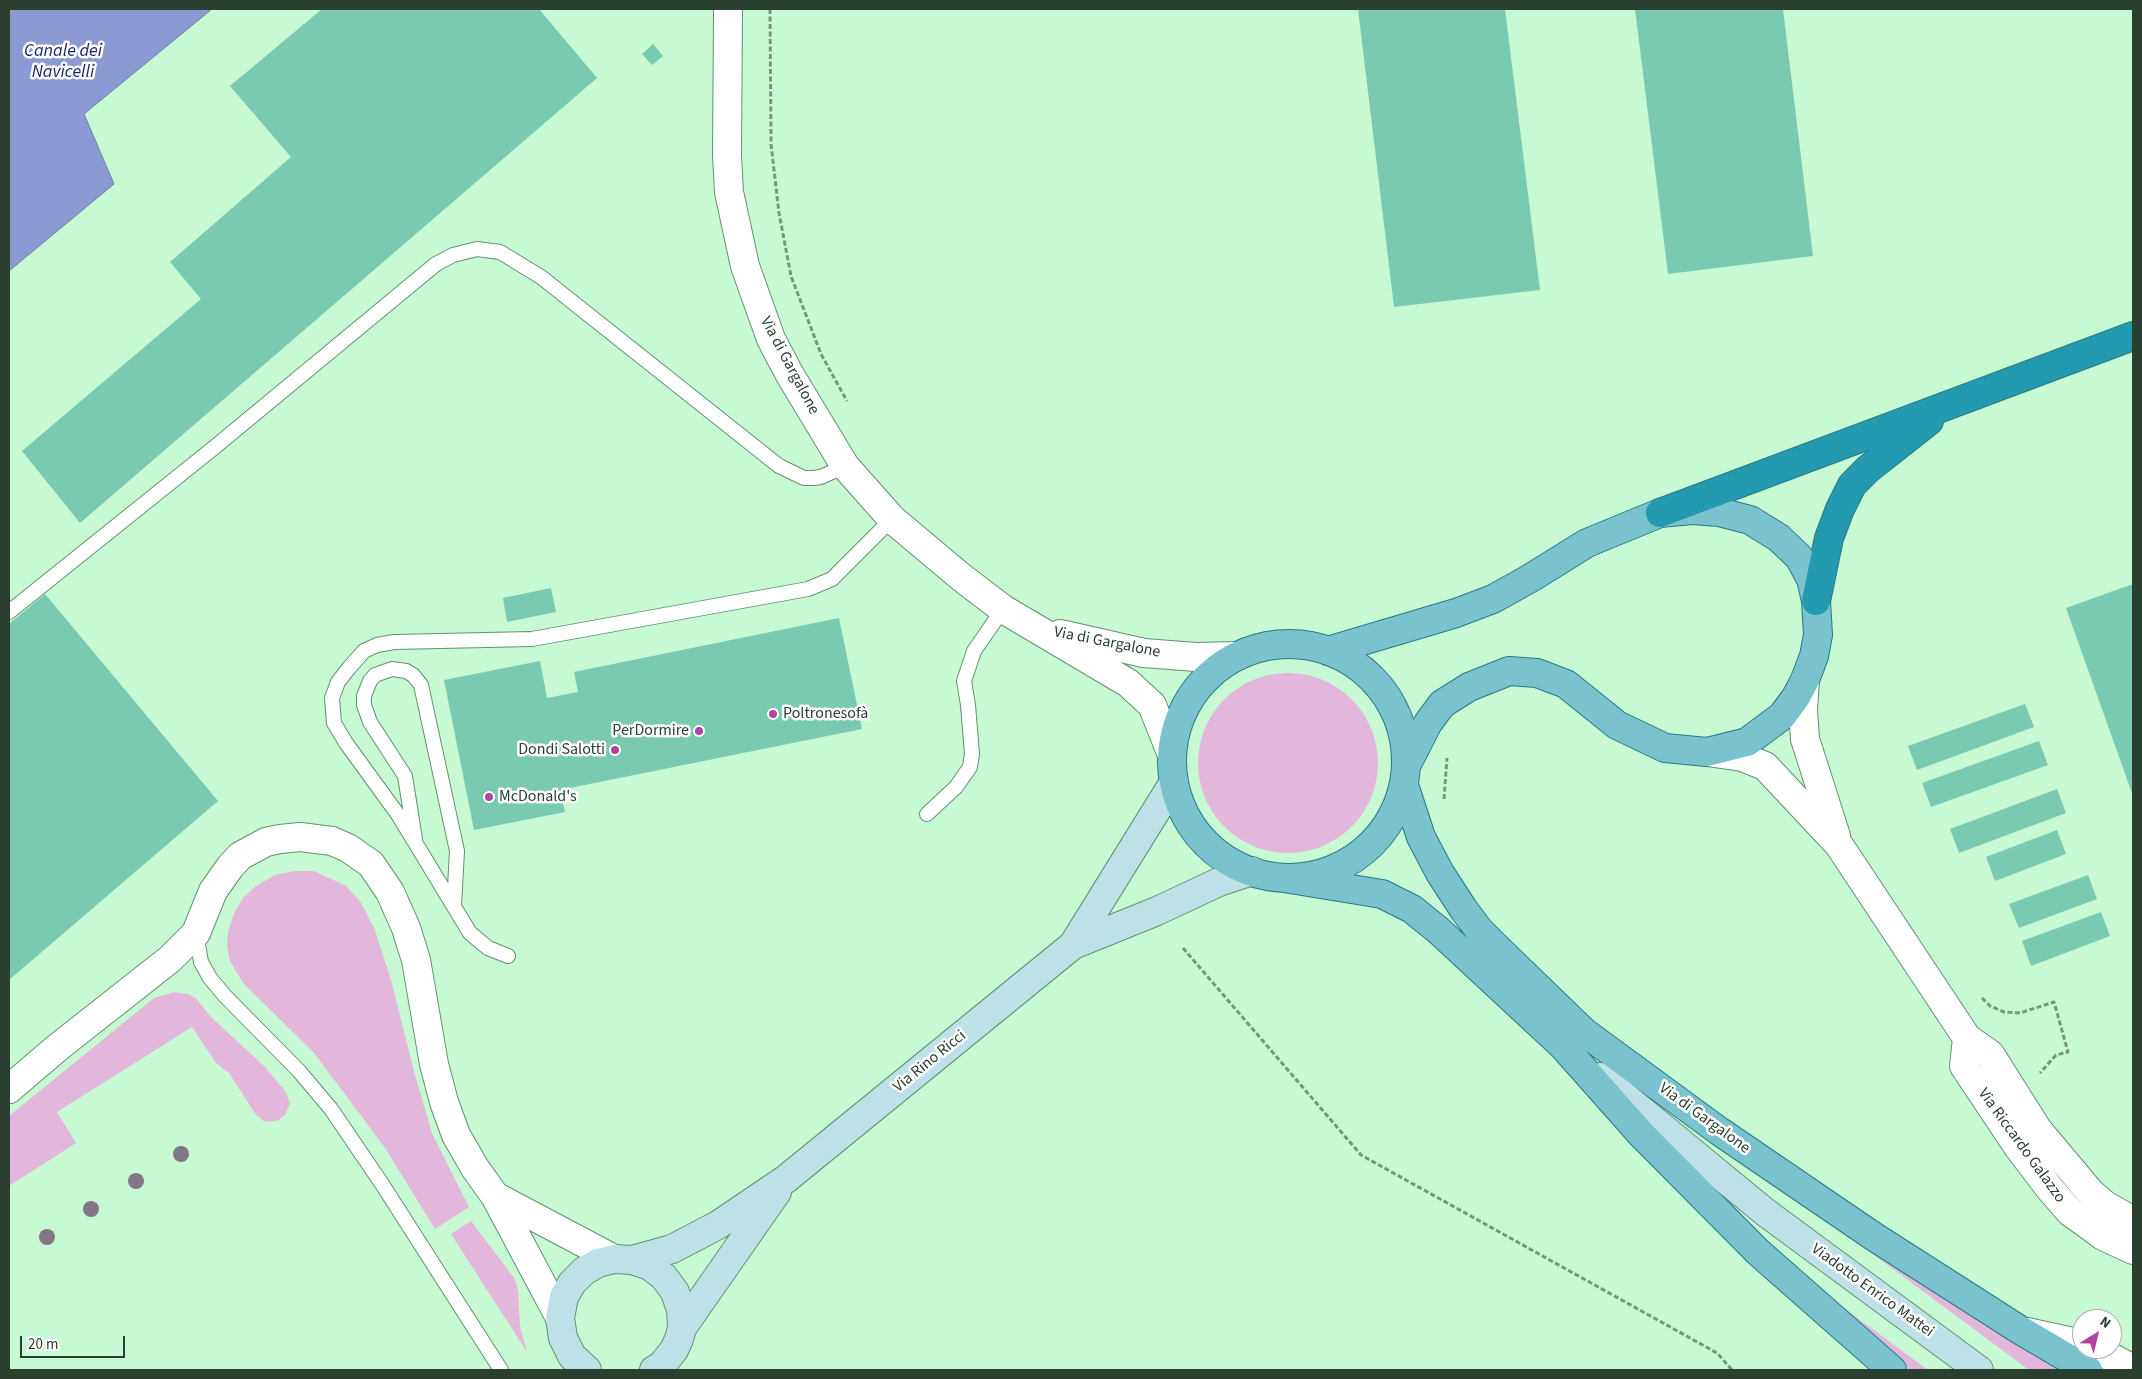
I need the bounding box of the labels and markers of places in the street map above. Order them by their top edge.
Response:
place label: Poltronesofà [783,704,868,724]
marker: Poltronesofà [767,708,779,720]
place label: PerDormire [612,721,689,741]
marker: PerDormire [693,725,705,737]
place label: Dondi Salotti [518,740,605,760]
marker: Dondi Salotti [609,744,621,756]
place label: McDonald's [499,787,577,807]
marker: McDonald's [483,791,495,803]

